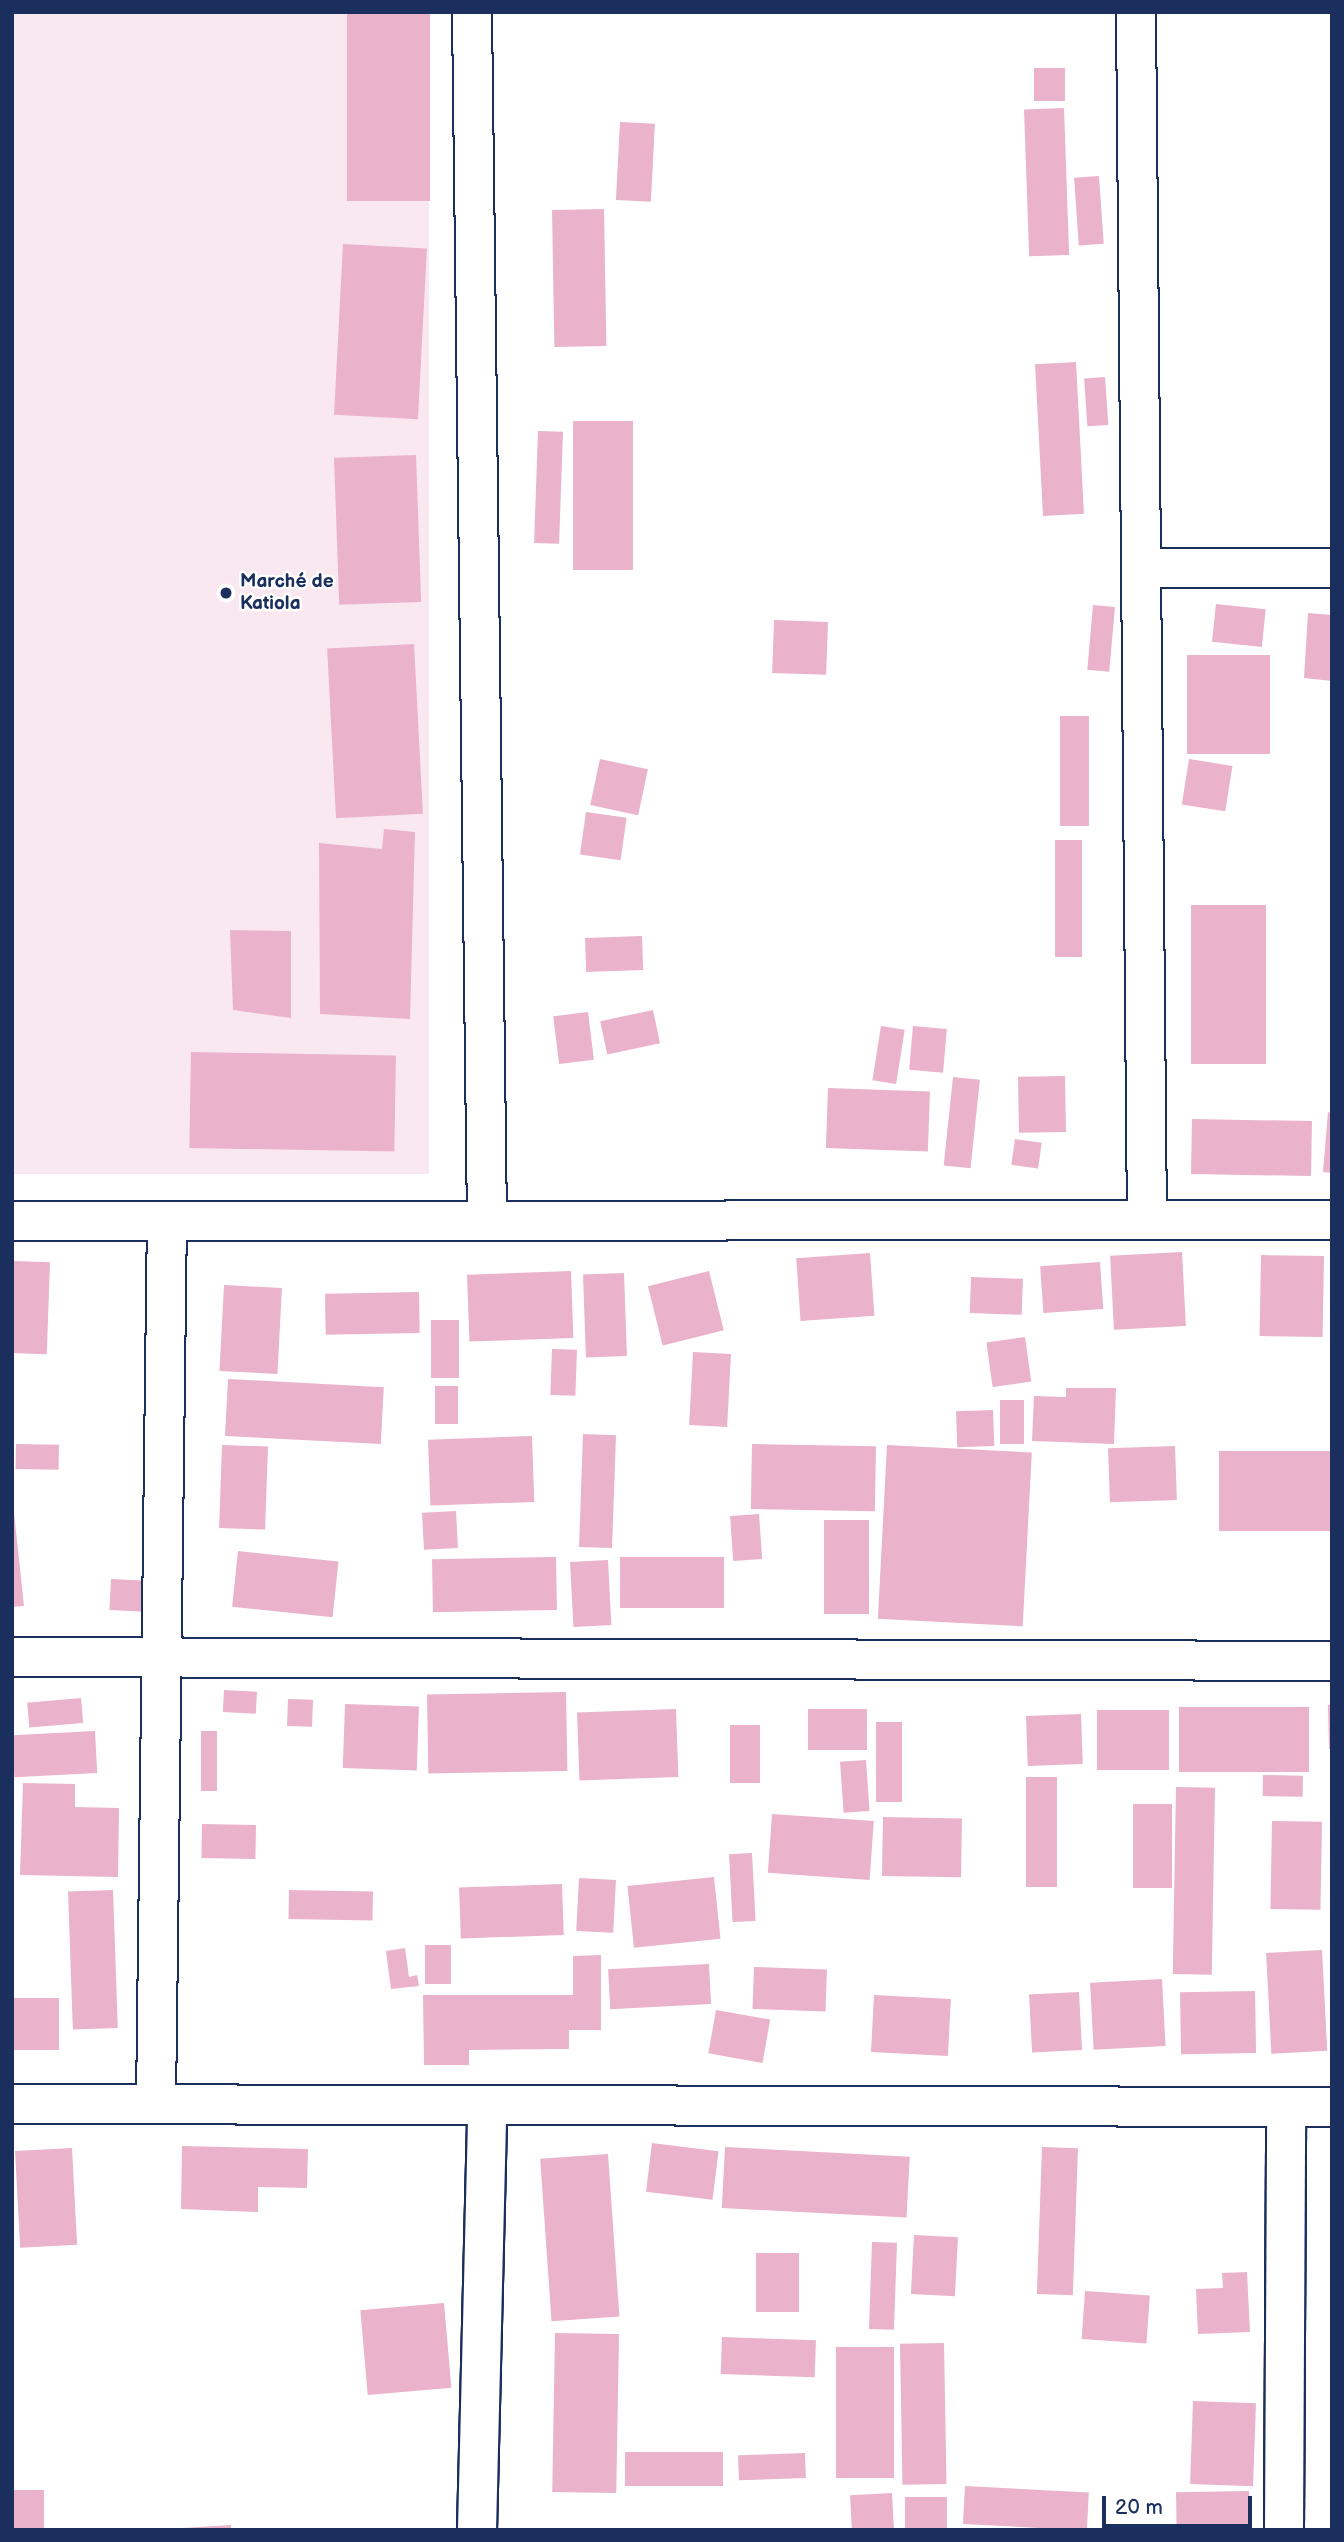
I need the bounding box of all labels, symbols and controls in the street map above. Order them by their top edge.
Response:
place label: Marché de Katiola [240,571,334,615]
marker: Marché de Katiola [218,585,234,601]
scale bar [1106,2482,1256,2526]
text: 20 m [1115,2495,1163,2520]

